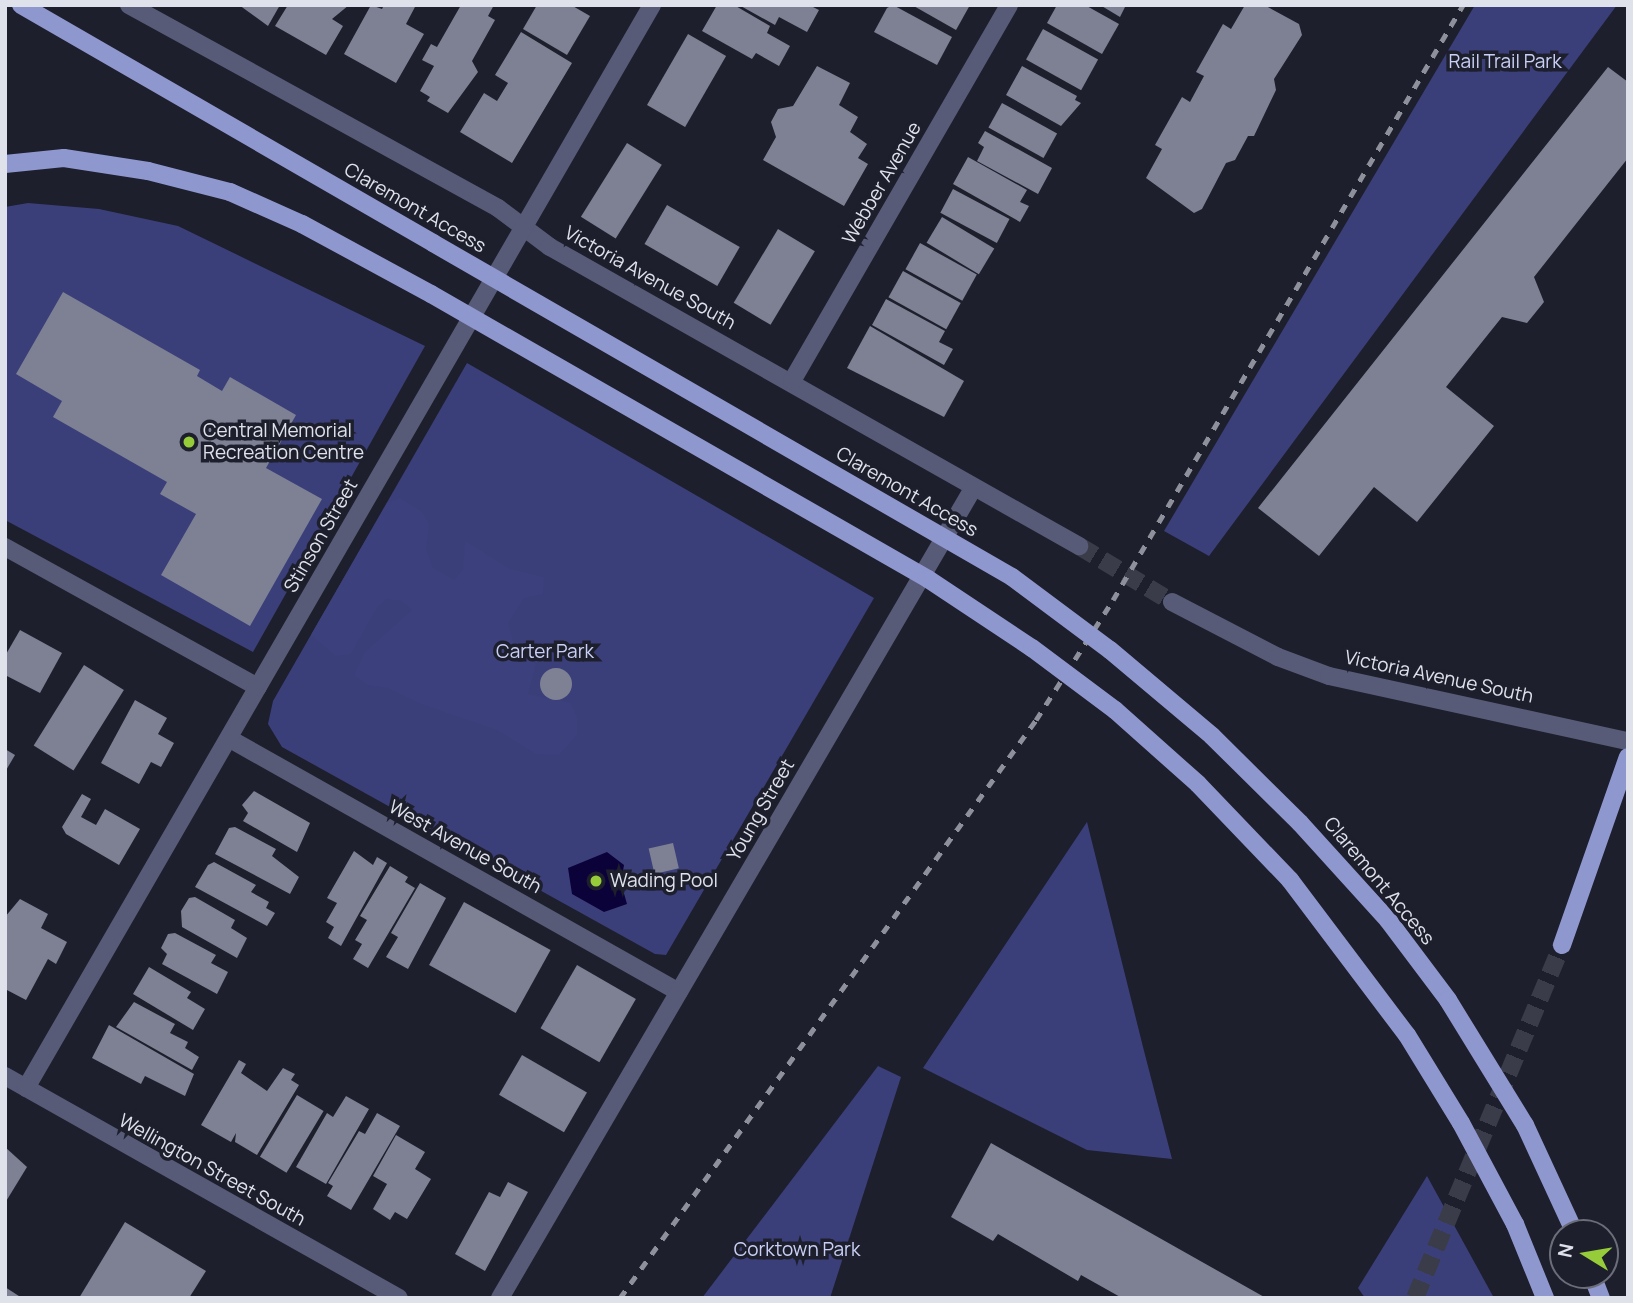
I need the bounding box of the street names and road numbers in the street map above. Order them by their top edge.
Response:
street label: Webber Avenue [838,118,926,248]
street label: Claremont Access [340,158,490,258]
street label: Victoria Avenue South [560,221,740,335]
street label: Claremont Access [832,442,982,542]
street label: Stinson Street [279,475,363,597]
street label: Victoria Avenue South [1343,646,1535,708]
street label: Young Street [723,755,799,865]
street label: West Avenue South [385,796,545,898]
street label: Claremont Access [1319,813,1439,949]
street label: Wellington Street South [115,1109,309,1231]

